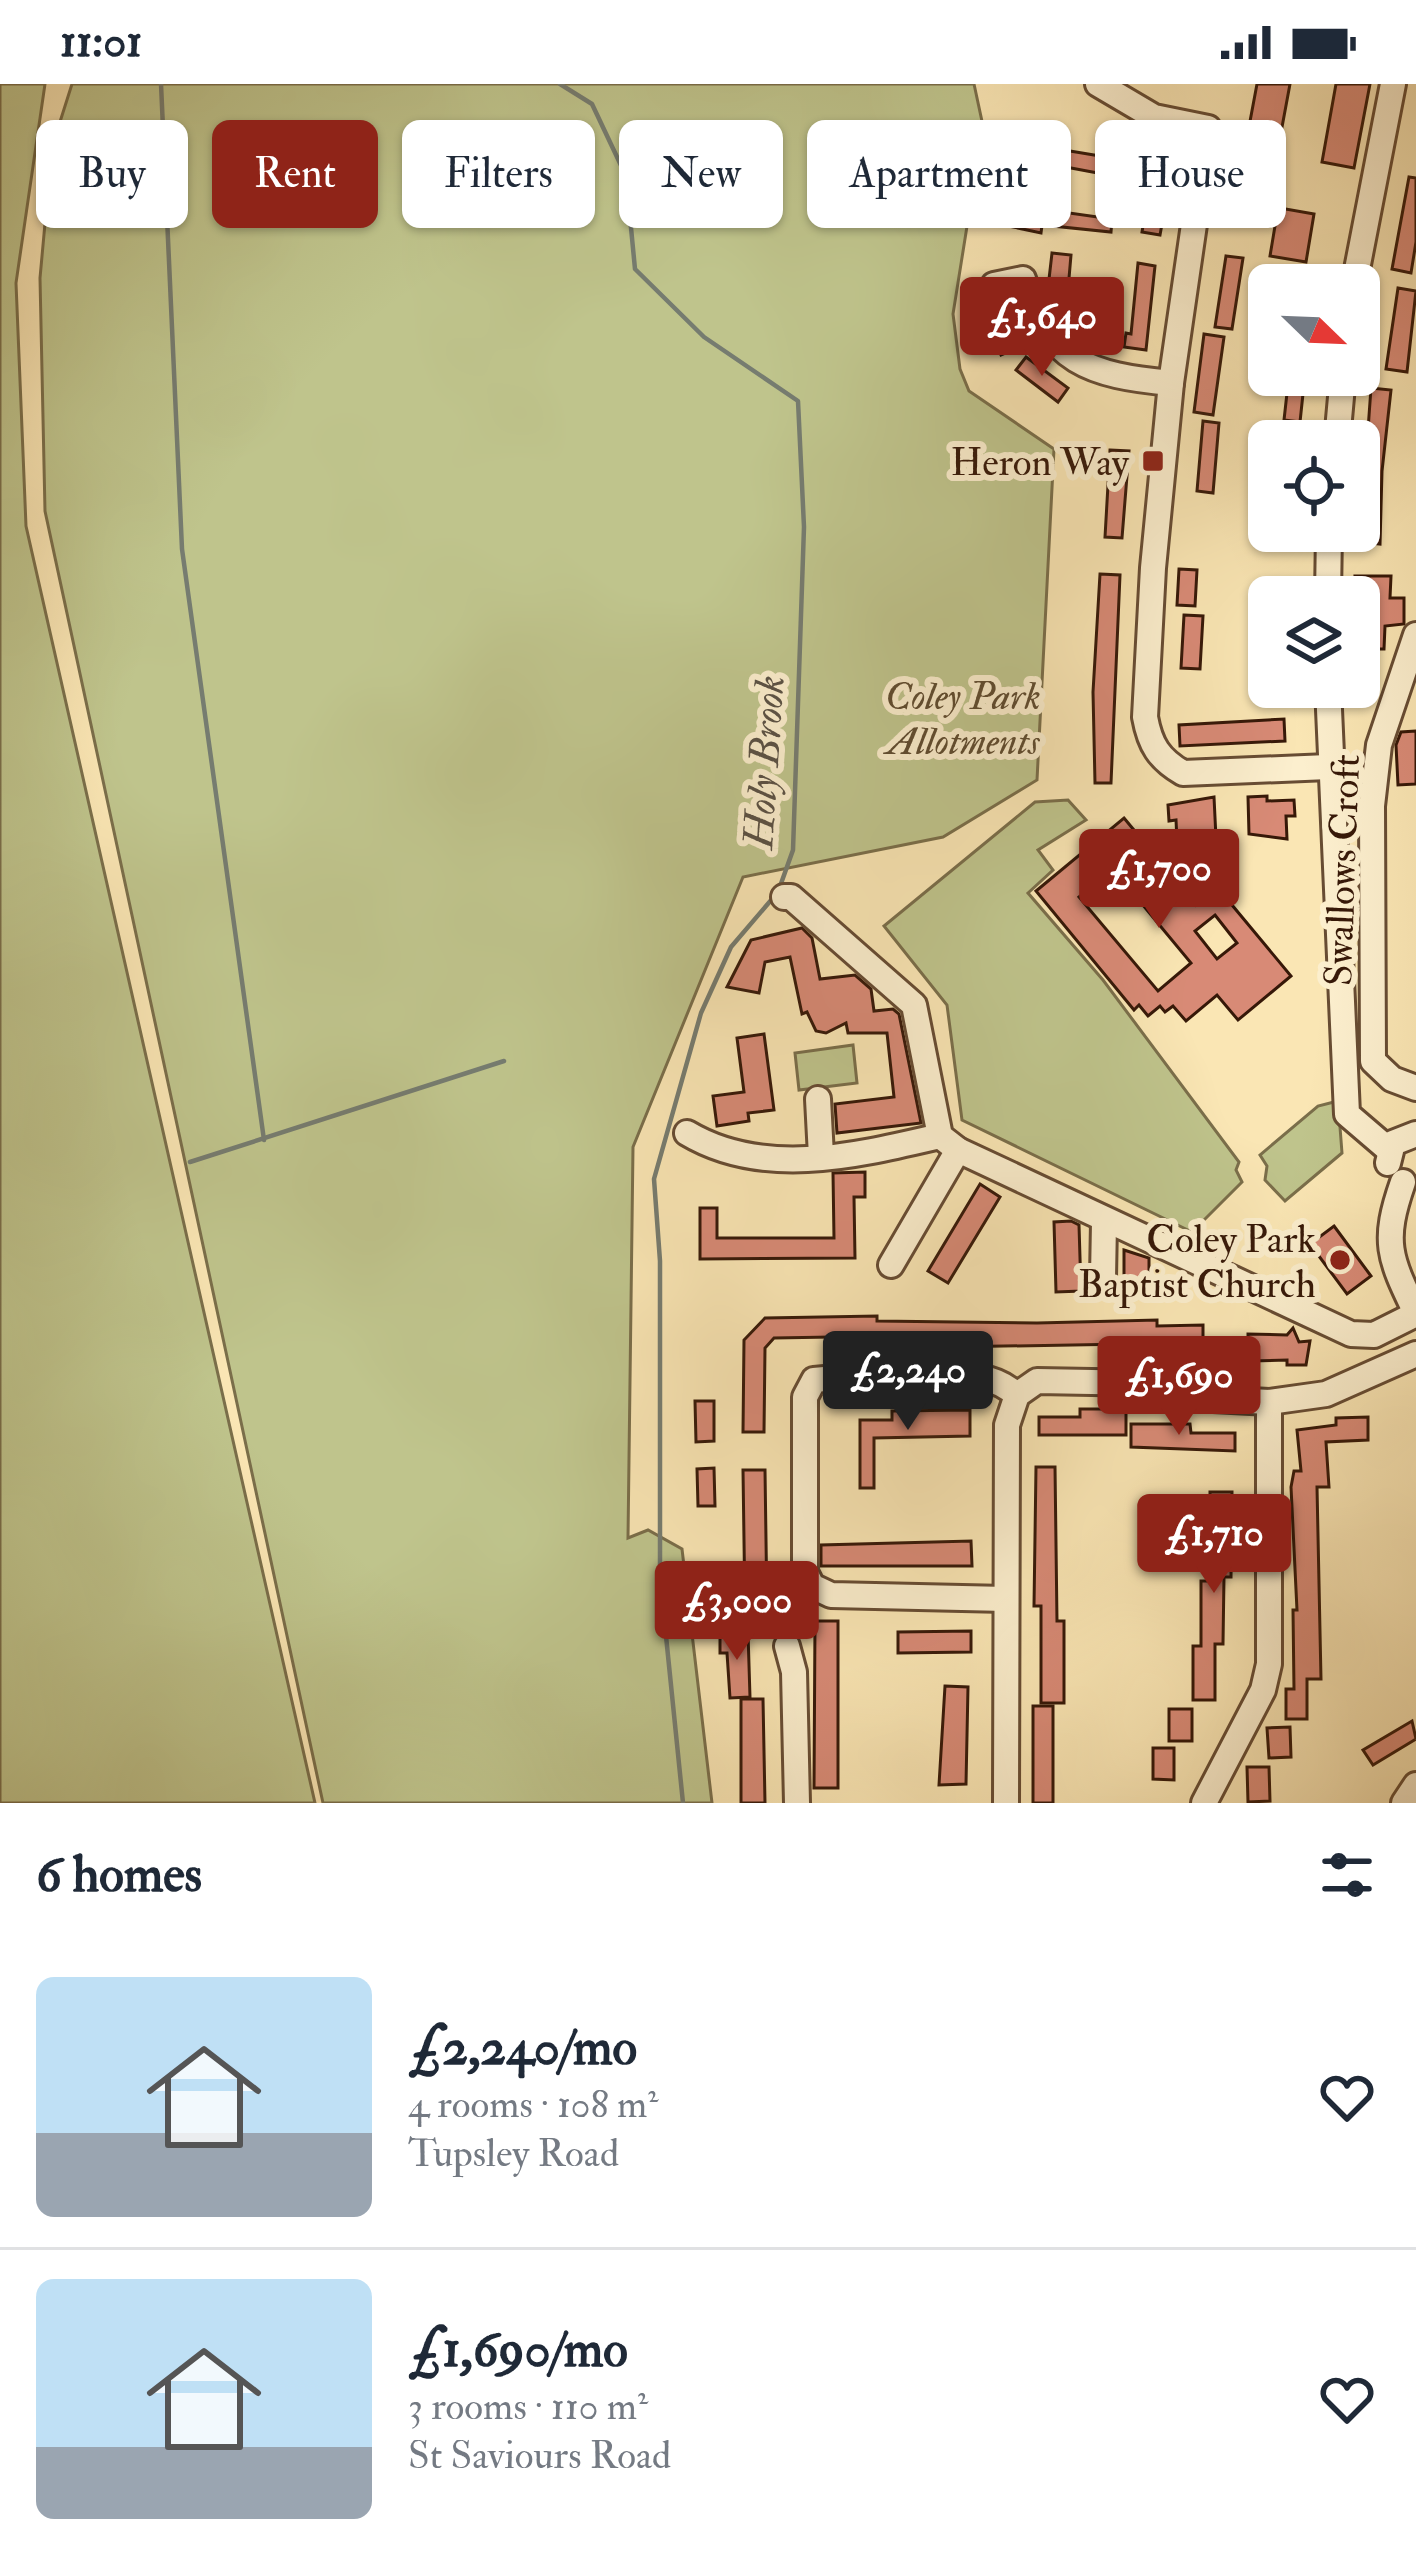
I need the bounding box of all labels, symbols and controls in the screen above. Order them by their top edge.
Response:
text: 11:01 [60,14,142,70]
chip: Buy [36,120,188,228]
chip: Rent [212,120,378,228]
chip: Filters [402,120,595,228]
chip: New [619,120,783,228]
chip: Apartment [807,120,1071,228]
chip: House [1095,120,1286,228]
north arrow [1248,264,1380,396]
map controls [1248,264,1380,708]
pin: £1,640 [944,277,1140,379]
text: £1,640 [987,291,1097,340]
button: locate [1248,420,1380,552]
place label: Heron Way [951,438,1130,487]
marker: Heron Way [1140,448,1166,474]
button: layers [1248,576,1380,708]
park label: Coley Park Allotments [883,672,1041,766]
water label: Holy Brook [733,674,797,853]
street label: Swallows Croft [1314,753,1371,987]
pin: £1,700 [1061,829,1257,931]
text: £1,700 [1106,843,1212,892]
place label: Coley Park Baptist Church [1078,1215,1316,1309]
marker: Coley Park Baptist Church [1327,1247,1353,1273]
pin: £2,240 [810,1331,1006,1433]
pin: £1,690 [1081,1336,1277,1438]
text: £2,240 [850,1345,966,1394]
text: £1,690 [1124,1350,1234,1399]
pin: £1,710 [1116,1494,1312,1596]
text: £1,710 [1164,1508,1264,1557]
pin: £3,000 [639,1561,835,1663]
text: £3,000 [682,1575,792,1624]
icon: filters [1314,1842,1380,1908]
text: 6 homes [36,1843,202,1907]
text: £2,240/mo [408,2016,637,2080]
icon: home [132,2025,276,2169]
icon: heart [1314,2064,1380,2130]
text: 4 rooms · 108 m² [408,2080,658,2129]
text: Tupsley Road [408,2129,619,2178]
text: £1,690/mo [408,2318,628,2382]
icon: home [132,2327,276,2471]
icon: heart [1314,2366,1380,2432]
text: 3 rooms · 110 m² [408,2382,648,2431]
text: St Saviours Road [408,2431,671,2480]

